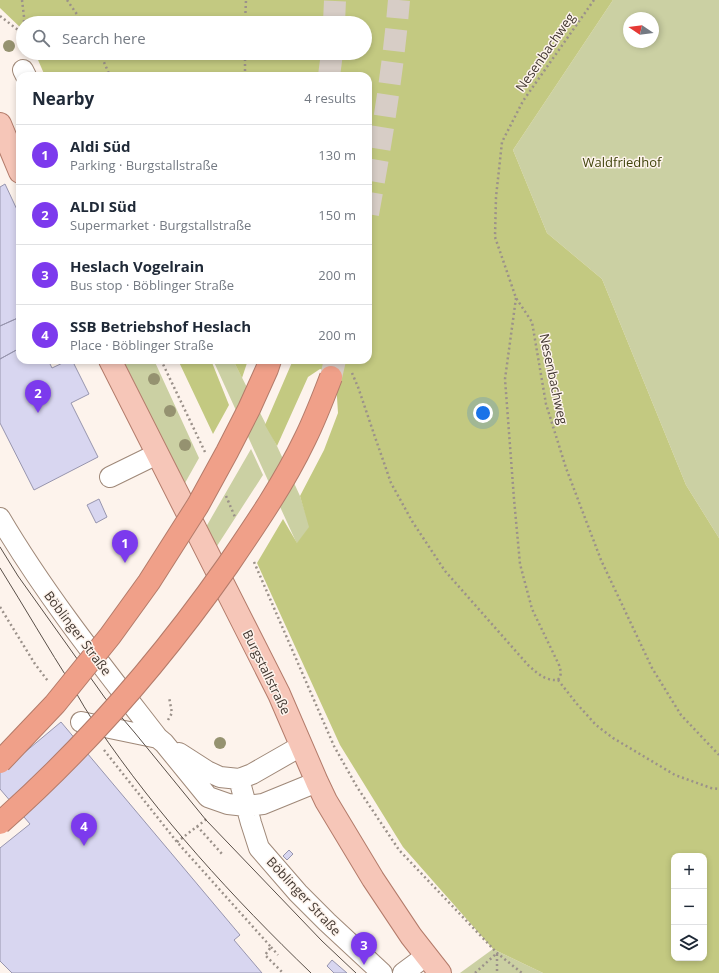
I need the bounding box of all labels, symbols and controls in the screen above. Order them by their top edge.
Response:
street label: Nesenbachweg [511,9,579,95]
north arrow [623,12,659,48]
search box [16,16,372,60]
icon: search [30,27,52,49]
text: Search here [62,28,146,48]
text: Nearby [32,87,94,110]
text: 4 results [304,89,356,107]
text: Aldi Süd [70,136,131,156]
text: 1 [41,146,49,164]
text: 130 m [318,146,356,164]
park label: Waldfriedhof [583,153,662,171]
text: Parking · Burgstallstraße [70,156,218,174]
text: ALDI Süd [70,196,136,216]
text: 2 [41,206,49,224]
text: 150 m [318,206,356,224]
text: Supermarket · Burgstallstraße [70,216,251,234]
text: Heslach Vogelrain [70,256,204,276]
text: 3 [41,266,49,284]
text: 200 m [318,266,356,284]
text: Bus stop · Böblinger Straße [70,276,234,294]
text: SSB Betriebshof Heslach [70,316,251,336]
text: 4 [41,326,49,344]
text: 200 m [318,326,356,344]
street label: Nesenbachweg [536,332,572,426]
text: Place · Böblinger Straße [70,336,213,354]
pin: 2 [25,380,51,413]
your location [473,403,493,423]
pin: 1 [112,530,138,563]
street label: Böblinger Straße [40,587,116,679]
street label: Burgstallstraße [239,627,295,717]
pin: 4 [71,813,97,846]
street label: Böblinger Straße [263,853,345,939]
map controls [671,853,707,961]
button: + [671,853,707,889]
button: − [671,889,707,925]
button: layers [671,925,707,961]
pin: 3 [351,932,377,965]

